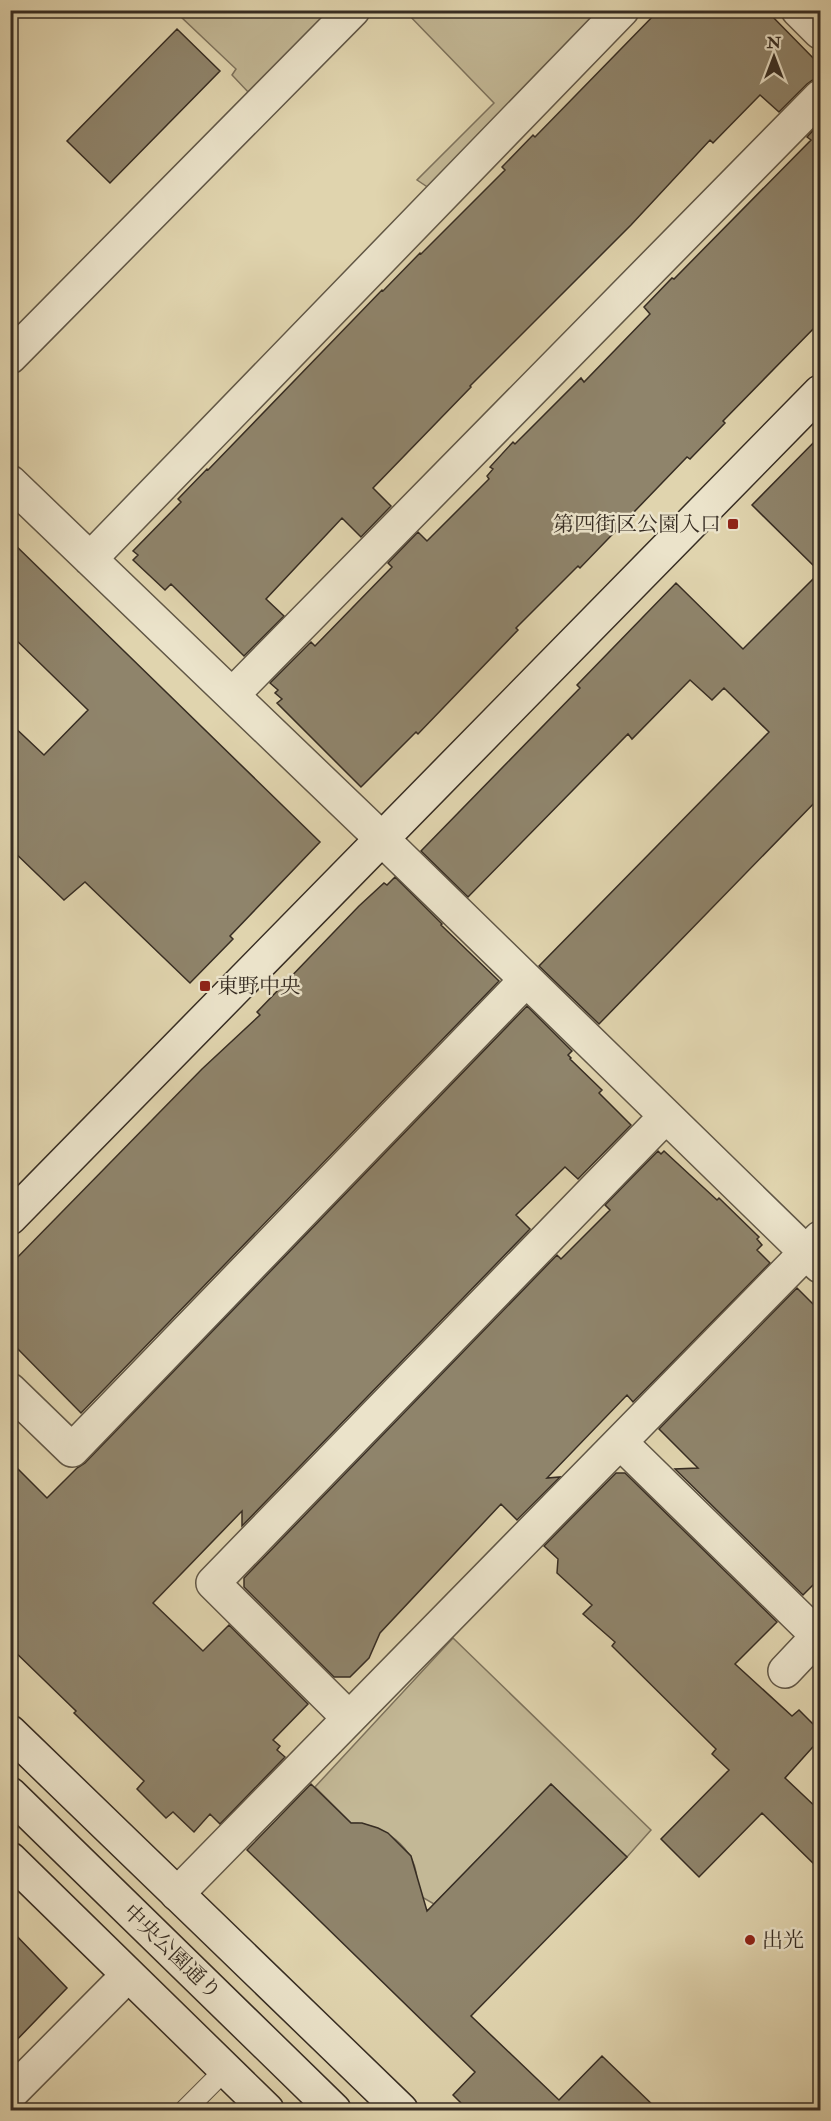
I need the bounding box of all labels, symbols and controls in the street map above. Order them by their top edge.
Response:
north arrow [744,27,804,87]
text: N [766,33,782,53]
place label: 第四街区公園入口 [553,511,721,538]
marker: 第四街区公園入口 [726,517,740,531]
place label: 東野中央 [217,973,301,1000]
marker: 東野中央 [198,979,212,993]
street label: 中央公園通り [117,1899,227,2005]
place label: 出光 [762,1927,804,1954]
marker: 出光 [743,1933,757,1947]

